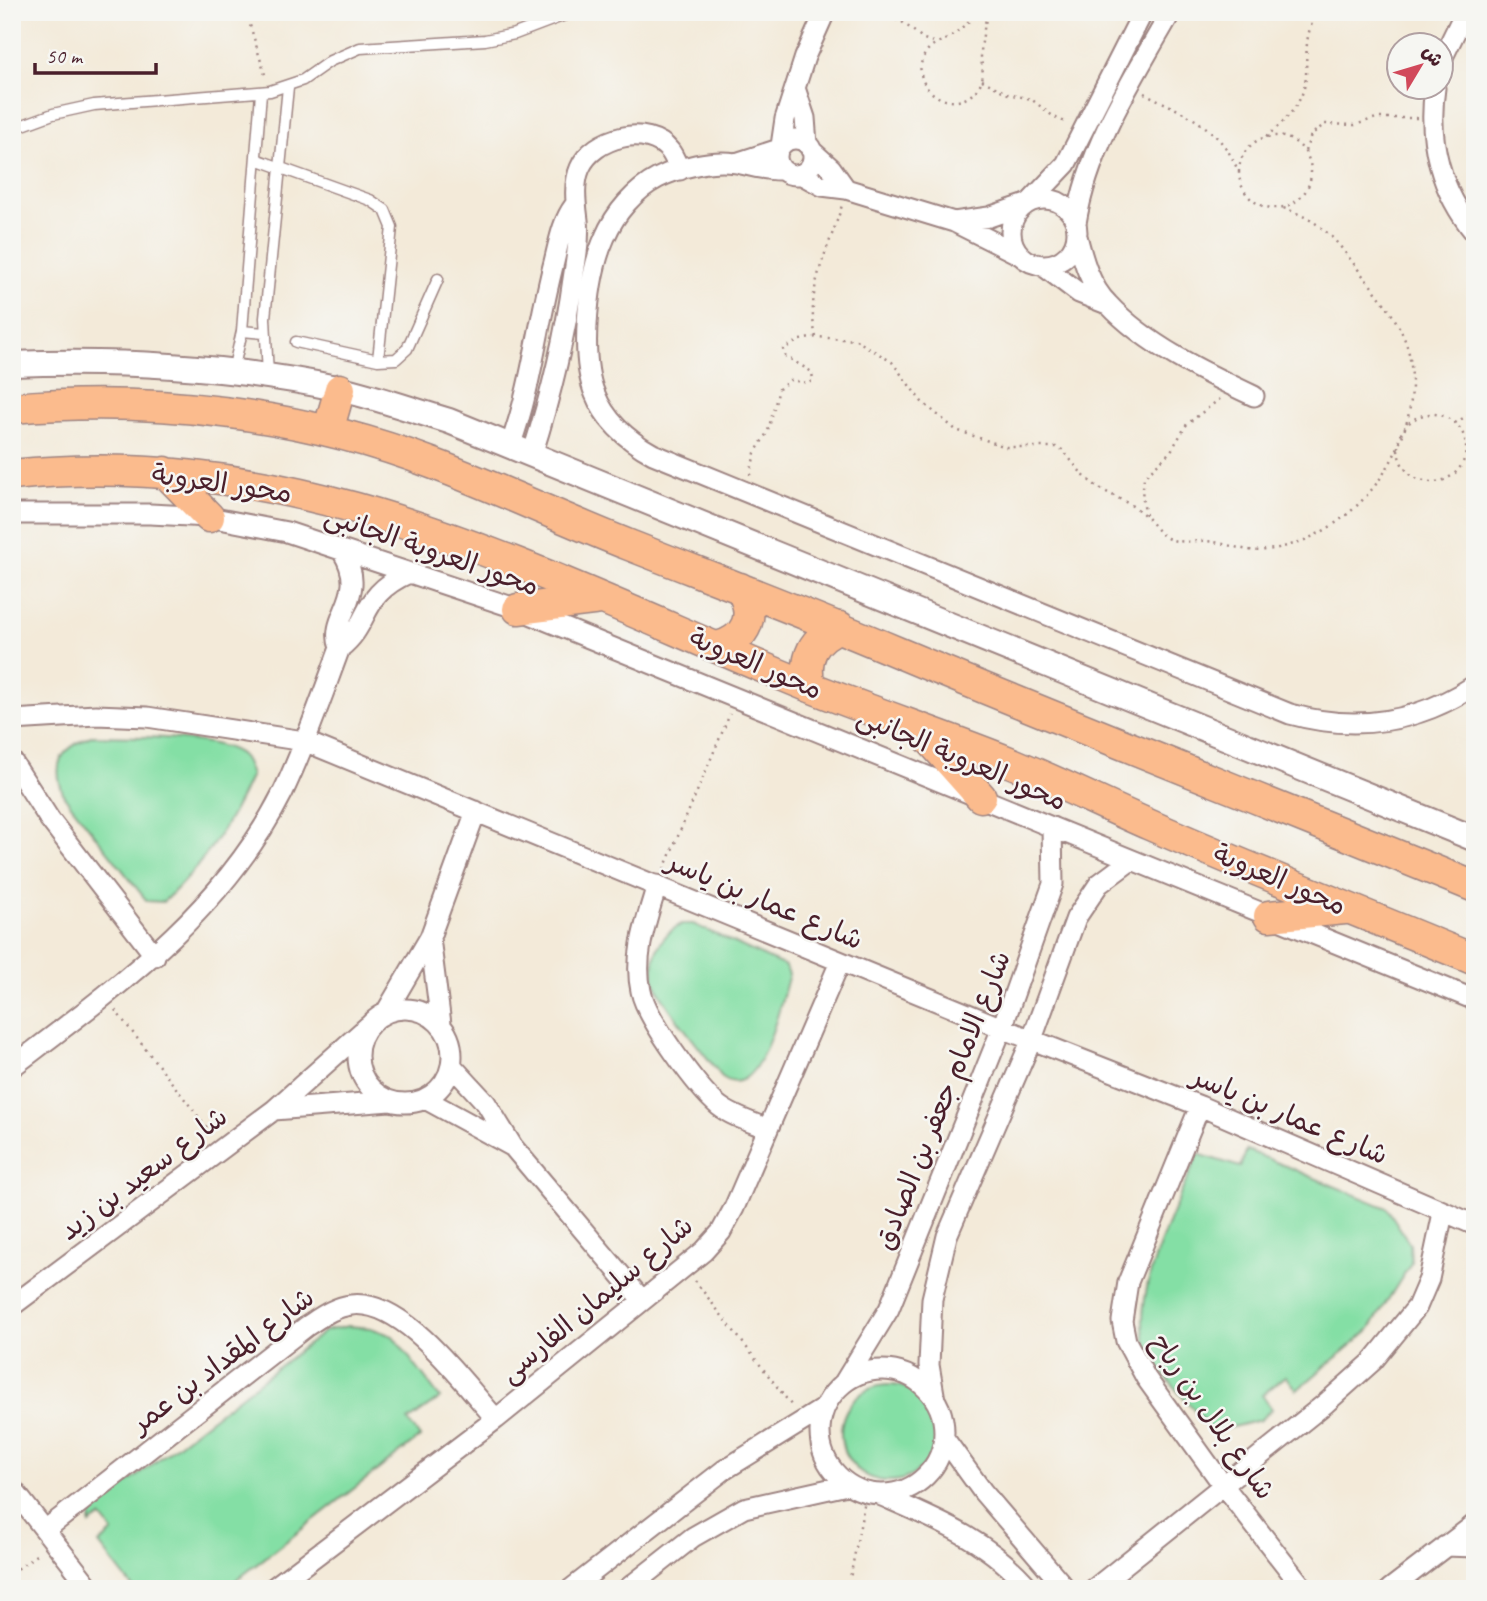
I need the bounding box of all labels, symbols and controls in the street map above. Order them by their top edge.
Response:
scale bar [35,32,156,76]
north arrow [1386,32,1456,102]
text: ش [1417,41,1449,72]
text: 50 m [46,43,84,69]
street label: محور العروبة [150,456,294,510]
street label: محور العروبة الجانبى [320,497,544,603]
street label: محور العروبة [684,619,828,707]
street label: محور العروبة الجانبى [852,698,1072,818]
street label: محور العروبة [1208,835,1352,923]
street label: شارع عمار بن ياسر [659,842,869,959]
street label: شارع الامام جعفر بن الصادق [866,945,1022,1256]
street label: شارع عمار بن ياسر [1184,1057,1394,1174]
street label: شارع سعيد بن زيد [52,1098,235,1249]
street label: شارع سليمان الفارسى [492,1208,701,1392]
street label: شارع المقداد بن عمر [122,1280,322,1443]
street label: شارع بلال بن رباح [1141,1326,1283,1507]

